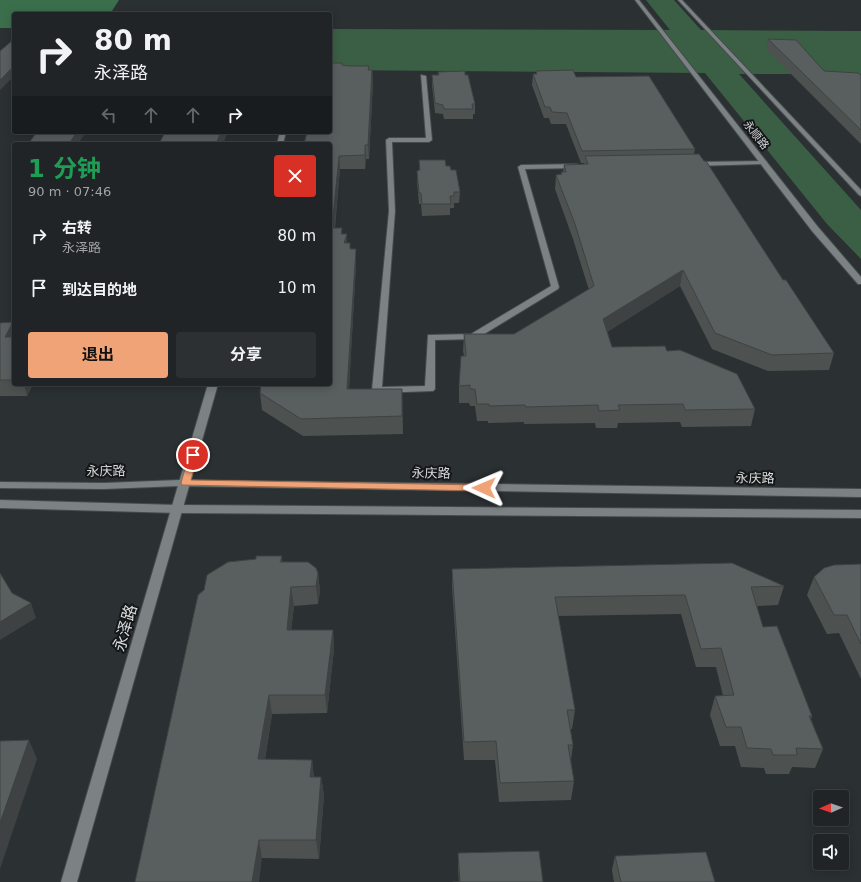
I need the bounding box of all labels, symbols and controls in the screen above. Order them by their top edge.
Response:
text: 80 m [94,24,172,57]
icon: right [28,28,80,80]
text: 永泽路 [94,62,148,83]
icon: left [98,104,120,126]
icon: ahead [140,104,162,126]
icon: ahead [182,104,204,126]
icon: right [224,104,246,126]
street label: 永顺路 [741,118,771,152]
text: 1 分钟 [28,155,101,183]
button: close [274,155,316,197]
text: 90 m · 07:46 [28,184,111,199]
text: 右转 [62,219,92,237]
icon: right [28,225,50,247]
text: 80 m [278,227,316,245]
text: 永泽路 [62,240,101,255]
icon: arrive [28,277,50,299]
text: 10 m [278,279,316,297]
text: 到达目的地 [62,281,137,299]
button: 退出 [28,332,168,378]
button: 分享 [176,332,316,378]
pin [176,438,210,472]
icon: arrive [182,444,204,466]
street label: 永庆路 [86,463,126,479]
street label: 永庆路 [411,465,451,481]
position arrow [463,467,505,509]
street label: 永庆路 [735,470,775,486]
street label: 永泽路 [109,602,141,654]
north arrow [813,790,849,826]
map controls [813,790,849,870]
button: sound [813,834,849,870]

